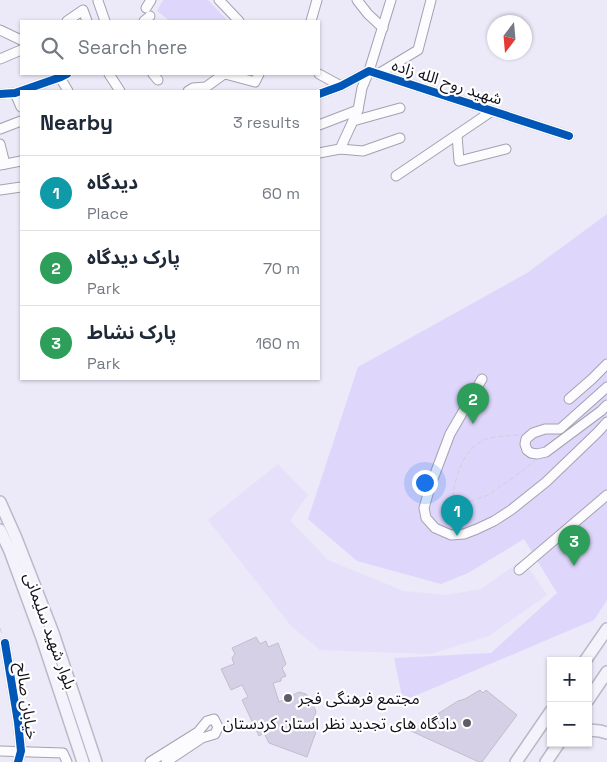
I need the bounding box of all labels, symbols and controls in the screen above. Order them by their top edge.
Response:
north arrow [487,15,532,60]
search box [20,20,320,75]
icon: search [38,34,66,62]
text: Search here [78,35,188,60]
street label: شهید روح الله زاده [389,54,505,112]
text: Nearby [40,109,113,136]
text: 3 results [233,112,300,133]
text: دیدگاه [87,170,138,195]
text: 1 [52,183,60,204]
text: 60 m [262,183,300,204]
text: Place [87,203,129,224]
text: پارک دیدگاه [87,245,180,270]
text: 2 [51,258,61,279]
text: 70 m [263,258,300,279]
text: Park [87,278,120,299]
text: پارک نشاط [87,320,176,345]
text: 3 [51,333,61,354]
text: 160 m [255,333,300,354]
text: Park [87,353,120,374]
pin: 2 [457,383,489,424]
your location [412,470,438,496]
pin: 1 [441,495,473,536]
pin: 3 [558,525,590,566]
street label: بلوار شهید سلیمانی [19,570,81,692]
map controls [547,657,592,747]
button: + [547,657,592,702]
street label: خیابان صالح [9,661,43,741]
place label: مجتمع فرهنگی فجر [297,688,420,711]
marker: مجتمع فرهنگی فجر [282,692,294,704]
button: − [547,702,592,747]
place label: دادگاه های تجدید نظر استان کردستان [223,713,457,734]
marker: دادگاه های تجدید نظر استان کردستان [461,717,473,729]

